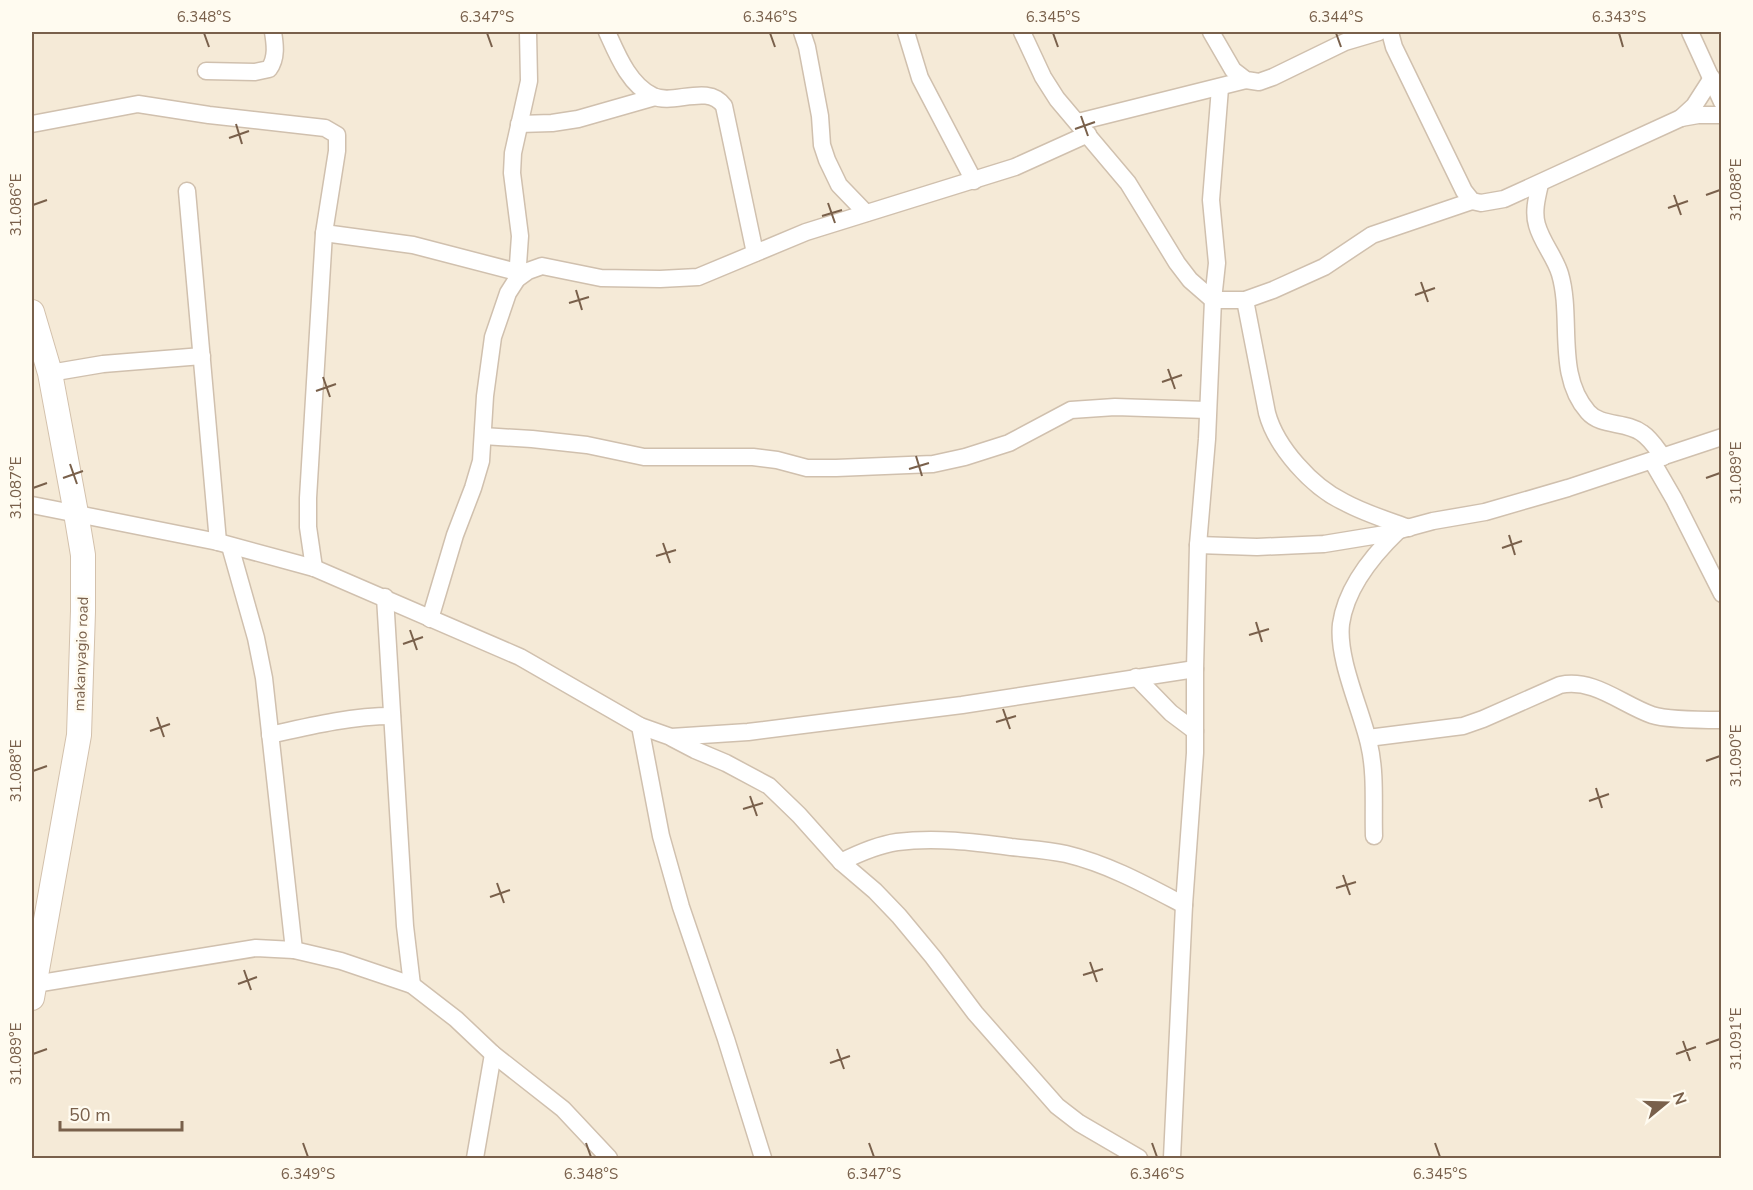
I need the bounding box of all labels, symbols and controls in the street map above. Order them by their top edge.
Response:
text: 6.348°S [177,7,231,27]
text: 6.347°S [460,7,514,27]
text: 6.346°S [743,7,797,27]
text: 6.345°S [1026,7,1080,27]
text: 6.344°S [1309,7,1363,27]
text: 6.343°S [1592,7,1646,27]
text: 31.088°E [1726,159,1746,221]
text: 31.086°E [6,174,26,236]
text: 31.089°E [1726,442,1746,504]
text: 31.087°E [6,457,26,519]
street label: makanyagio road [69,596,93,712]
text: 31.090°E [1726,725,1746,787]
text: 31.088°E [6,740,26,802]
text: 31.091°E [1726,1008,1746,1070]
text: 31.089°E [6,1023,26,1085]
north arrow [1636,1073,1696,1133]
text: N [1667,1089,1692,1108]
scale bar [60,1094,182,1132]
text: 50 m [69,1103,111,1127]
text: 6.349°S [281,1164,335,1184]
text: 6.348°S [564,1164,618,1184]
text: 6.347°S [847,1164,901,1184]
text: 6.346°S [1130,1164,1184,1184]
text: 6.345°S [1413,1164,1467,1184]

